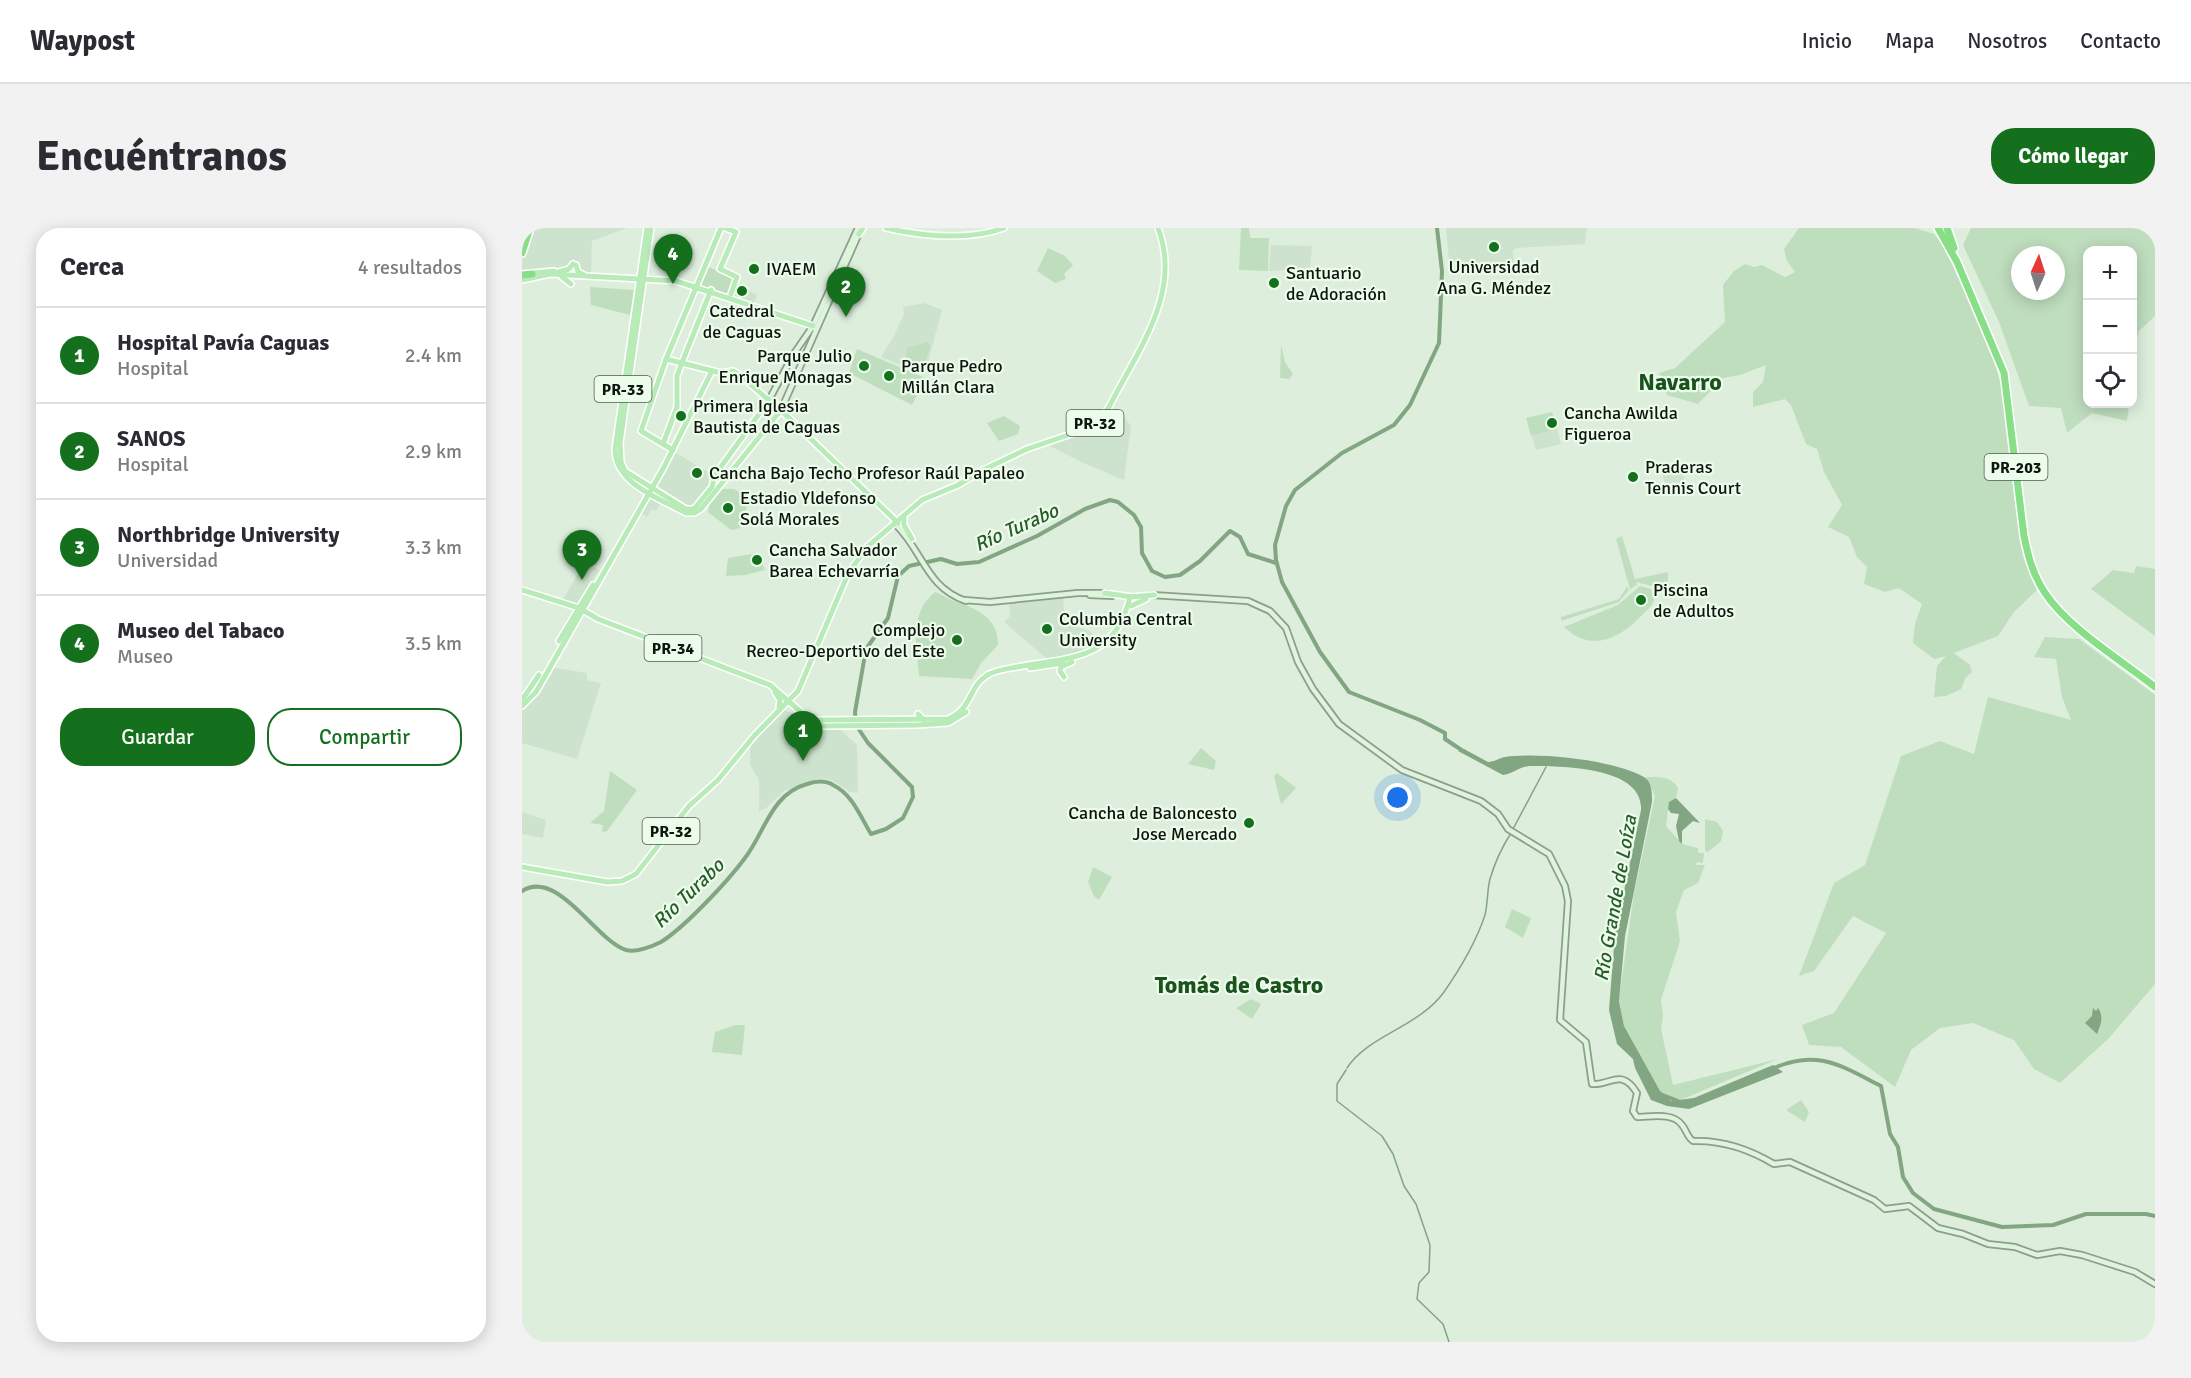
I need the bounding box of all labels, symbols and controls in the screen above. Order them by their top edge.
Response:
text: Waypost [30,24,135,58]
text: Inicio [1802,28,1852,54]
text: Mapa [1885,28,1934,54]
text: Nosotros [1967,28,2047,54]
text: Contacto [2080,28,2161,54]
button: Cómo llegar [1991,128,2155,184]
text: Encuéntranos [36,131,287,182]
pin: 4 [654,235,692,284]
marker: Universidad Ana G. Méndez [1487,240,1501,254]
north arrow [2011,246,2065,300]
map controls [2083,246,2137,408]
button: + [2083,246,2137,300]
text: Cerca [60,251,124,283]
text: 4 resultados [358,255,462,280]
place label: Universidad Ana G. Méndez [1437,256,1551,299]
place label: IVAEM [766,258,816,280]
marker: IVAEM [747,262,761,276]
place label: Santuario de Adoración [1286,262,1387,305]
pin: 2 [826,268,866,317]
marker: Santuario de Adoración [1267,276,1281,290]
marker: Catedral de Caguas [735,284,749,298]
place label: Catedral de Caguas [703,300,781,343]
button: − [2083,300,2137,354]
text: Hospital Pavía Caguas [117,329,329,356]
text: 1 [74,343,85,368]
text: 2.4 km [405,343,462,368]
place label: Parque Julio Enrique Monagas [719,345,852,388]
button: locate [2083,354,2137,408]
place label: Parque Pedro Millán Clara [901,355,1003,398]
text: Hospital [117,356,189,381]
marker: Parque Julio Enrique Monagas [857,359,871,373]
district label: Navarro [1638,367,1722,397]
marker: Parque Pedro Millán Clara [882,369,896,383]
road number: PR-33 [594,376,652,402]
place label: Primera Iglesia Bautista de Caguas [693,395,840,438]
place label: Cancha Awilda Figueroa [1564,402,1678,445]
marker: Primera Iglesia Bautista de Caguas [674,409,688,423]
road number: PR-32 [1066,410,1124,436]
marker: Cancha Awilda Figueroa [1545,416,1559,430]
text: SANOS [117,425,186,452]
text: 2 [74,439,85,464]
text: 2.9 km [405,439,462,464]
text: Hospital [117,452,189,477]
road number: PR-203 [1984,454,2048,480]
place label: Praderas Tennis Court [1645,456,1741,499]
place label: Cancha Bajo Techo Profesor Raúl Papaleo [709,462,1025,484]
marker: Cancha Bajo Techo Profesor Raúl Papaleo [690,466,704,480]
marker: Praderas Tennis Court [1626,470,1640,484]
place label: Estadio Yldefonso Solá Morales [740,487,876,530]
water label: Río Turabo [970,497,1064,557]
marker: Estadio Yldefonso Solá Morales [721,501,735,515]
text: Northbridge University [117,521,339,548]
pin: 3 [562,530,602,580]
text: 3 [74,535,85,560]
text: 3.3 km [405,535,462,560]
place label: Cancha Salvador Barea Echevarría [769,539,899,582]
text: Universidad [117,548,218,573]
marker: Cancha Salvador Barea Echevarría [750,553,764,567]
place label: Piscina de Adultos [1653,579,1734,622]
marker: Piscina de Adultos [1634,593,1648,607]
place label: Columbia Central University [1059,608,1193,651]
text: Museo del Tabaco [117,617,285,644]
place label: Complejo Recreo-Deportivo del Este [746,619,945,662]
marker: Columbia Central University [1040,622,1054,636]
text: 4 [74,631,85,656]
text: 3.5 km [405,631,462,656]
marker: Complejo Recreo-Deportivo del Este [950,633,964,647]
road number: PR-34 [644,635,702,661]
text: Museo [117,644,173,669]
button: Guardar [60,708,255,766]
button: Compartir [267,708,462,766]
pin: 1 [784,712,822,761]
your location [1383,783,1412,812]
place label: Cancha de Baloncesto Jose Mercado [1068,802,1237,845]
water label: Río Grande de Loíza [1589,812,1643,983]
marker: Cancha de Baloncesto Jose Mercado [1242,816,1256,830]
road number: PR-32 [642,818,700,844]
water label: Río Turabo [647,852,730,933]
district label: Tomás de Castro [1155,970,1323,1000]

